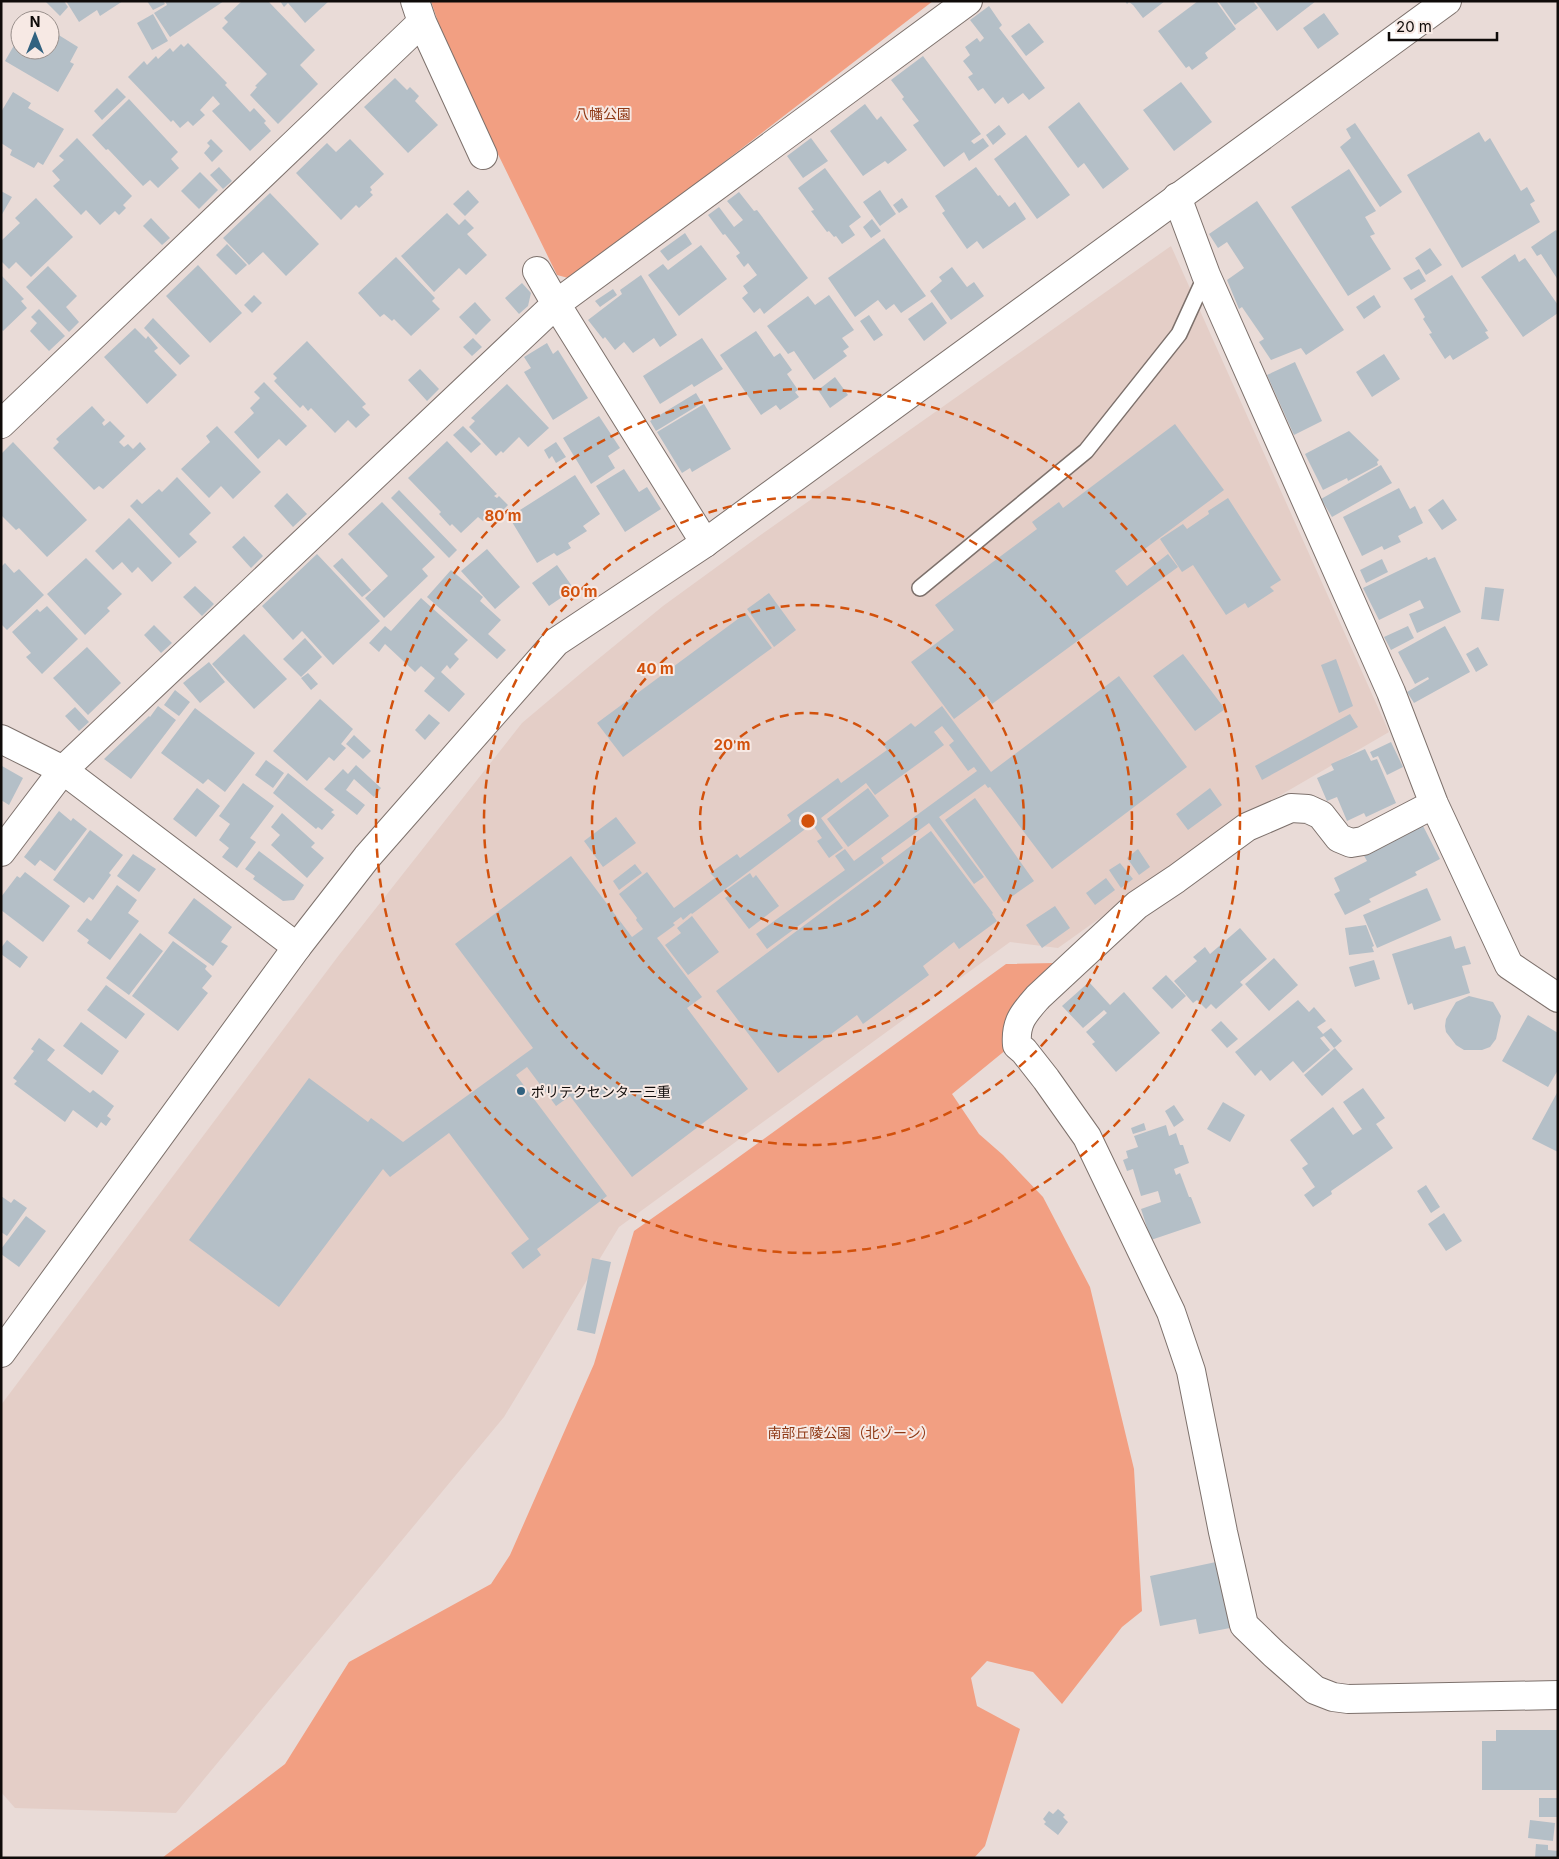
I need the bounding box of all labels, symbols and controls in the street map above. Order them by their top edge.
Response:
north arrow [10,10,60,60]
scale bar [1389,10,1496,42]
text: N [30,13,40,30]
text: 20 m [1396,17,1432,36]
park label: 八幡公園 [575,105,631,122]
text: 80 m [484,506,522,525]
text: 60 m [560,582,598,601]
text: 40 m [636,659,674,678]
text: 20 m [714,735,750,754]
centre of rings [799,812,817,830]
place label: ポリテクセンター三重 [531,1083,671,1100]
marker: ポリテクセンター三重 [515,1085,527,1097]
park label: 南部丘陵公園（北ゾーン） [767,1424,935,1441]

